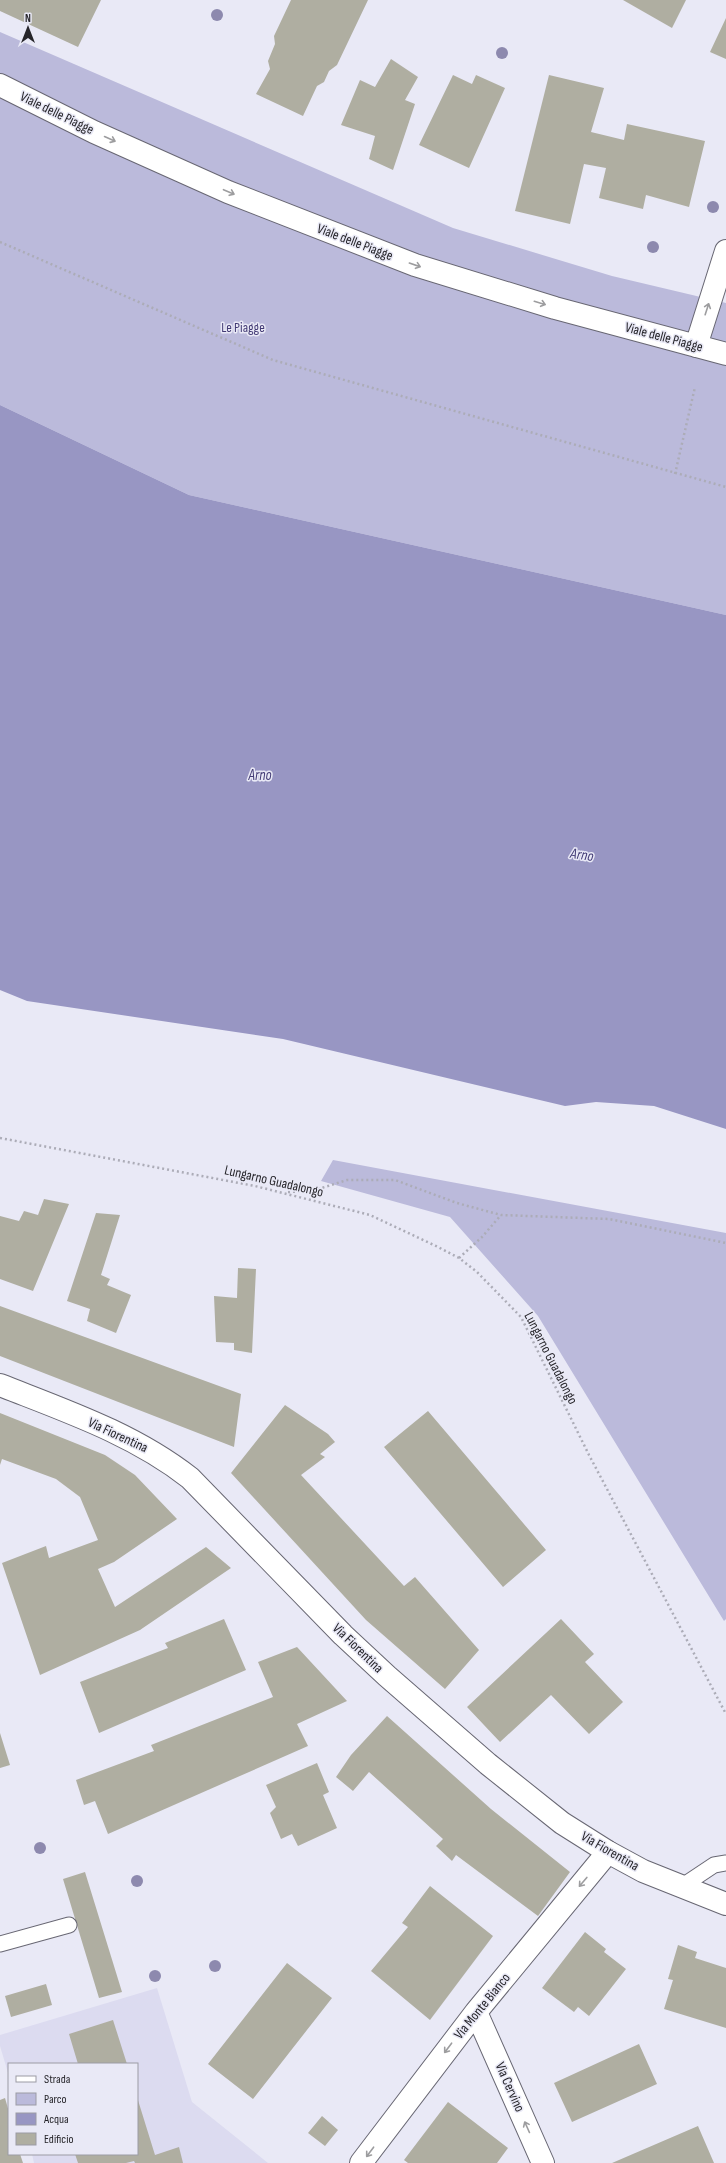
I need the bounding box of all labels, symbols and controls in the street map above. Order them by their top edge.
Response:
north arrow [8,8,48,48]
text: N [25,12,31,25]
street label: Viale delle Piagge [17,88,97,138]
one-way arrow [104,136,116,143]
one-way arrow [223,189,235,197]
street label: Viale delle Piagge [315,220,395,264]
one-way arrow [409,262,422,269]
one-way arrow [533,300,546,307]
one-way arrow [704,302,711,315]
street label: Viale delle Piagge [623,318,705,356]
park label: Le Piagge [221,319,265,336]
water label: Arno [247,766,272,785]
water label: Arno [568,844,595,866]
street label: Lungarno Guadalongo [223,1161,325,1201]
street label: Lungarno Guadalongo [520,1309,582,1407]
street label: Via Fiorentina [85,1414,151,1456]
street label: Via Fiorentina [329,1620,387,1676]
street label: Via Fiorentina [578,1828,642,1874]
one-way arrow [579,1877,588,1888]
street label: Via Monte Bianco [450,1969,514,2043]
one-way arrow [444,2043,453,2054]
street label: Via Cervino [492,2059,529,2115]
legend [8,2063,138,2155]
text: Strada [44,2072,71,2087]
text: Parco [44,2092,67,2107]
text: Acqua [43,2112,69,2127]
one-way arrow [523,2122,530,2134]
text: Edificio [44,2132,73,2147]
one-way arrow [366,2146,374,2157]

